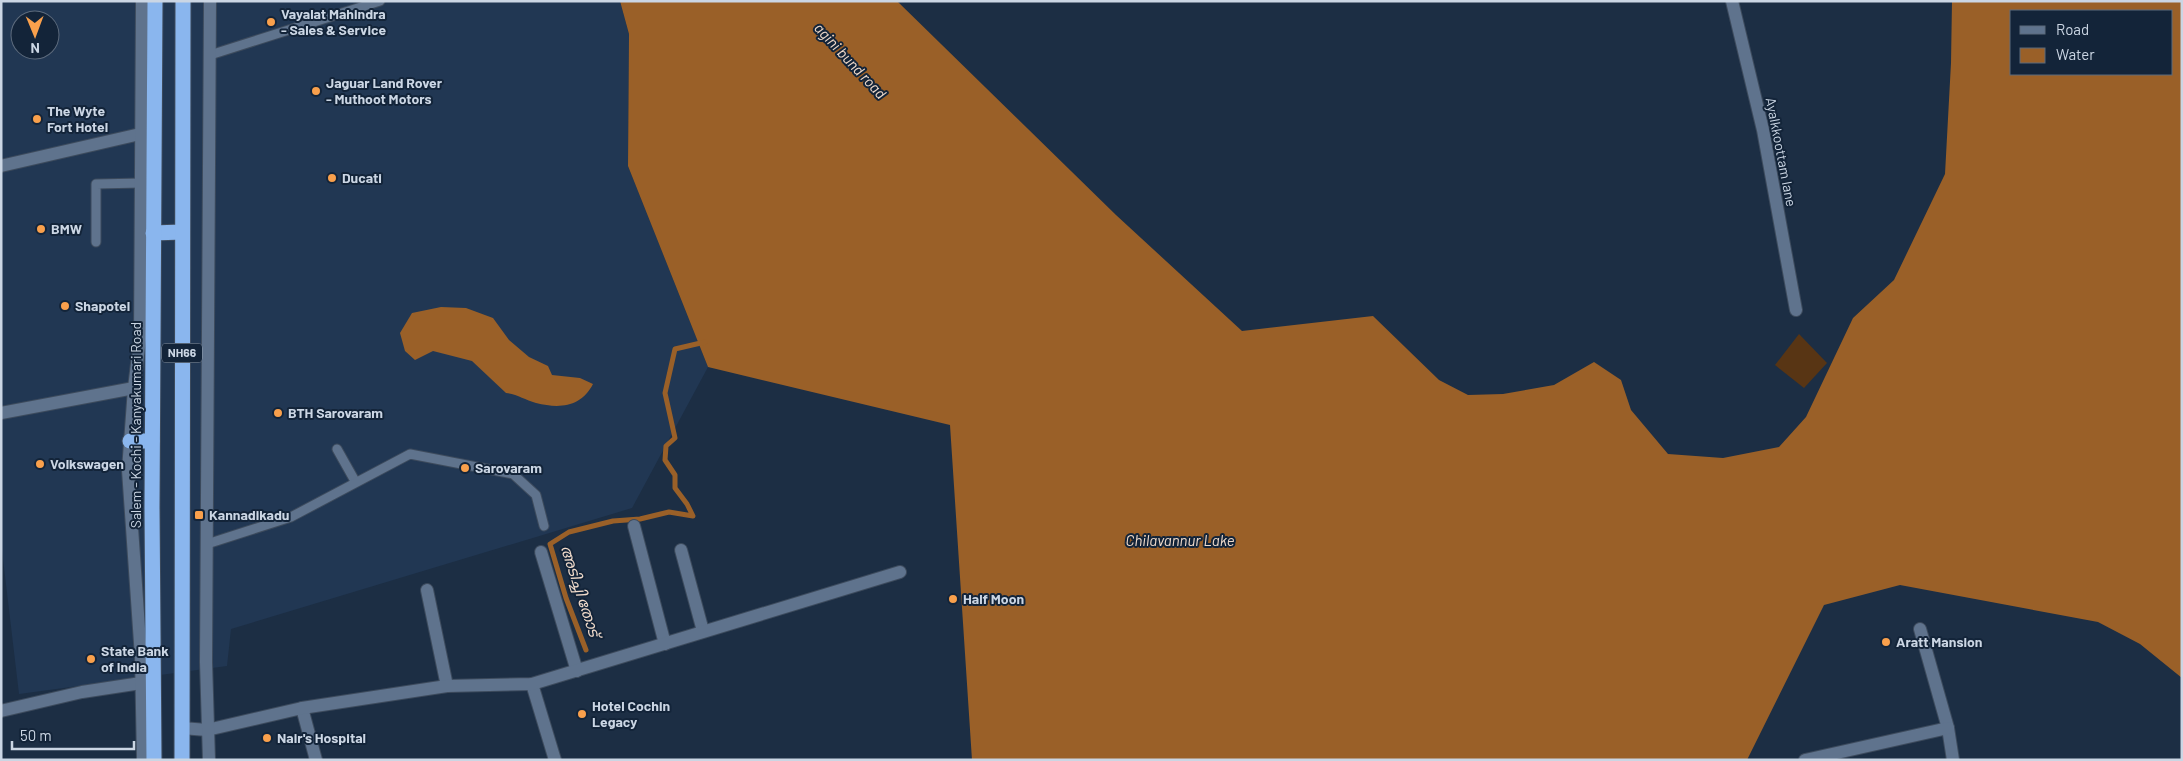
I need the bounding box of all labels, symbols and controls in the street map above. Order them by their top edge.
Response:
place label: Vayalat Mahindra - Sales & Service [281,5,386,38]
north arrow [10,10,60,60]
legend [2010,10,2173,75]
marker: Vayalat Mahindra - Sales & Service [265,16,277,28]
water label: agini bund road [811,19,891,102]
text: Road [2056,20,2089,38]
text: N [30,40,40,57]
text: Water [2056,45,2095,63]
place label: Jaguar Land Rover - Muthoot Motors [326,74,443,107]
marker: Jaguar Land Rover - Muthoot Motors [310,85,322,97]
street label: Ayalkkoottam lane [1763,96,1800,208]
place label: The Wyte Fort Hotel [47,102,108,135]
marker: The Wyte Fort Hotel [31,113,43,125]
place label: Ducati [342,169,382,186]
marker: Ducati [326,172,338,184]
place label: BMW [51,220,82,237]
marker: BMW [35,223,47,235]
place label: Shapotel [75,297,130,314]
marker: Shapotel [59,300,71,312]
street label: Salem - Kochi - Kanyakumari Road [127,322,144,528]
road number: NH66 [162,343,202,362]
place label: BTH Sarovaram [288,404,383,421]
marker: BTH Sarovaram [272,407,284,419]
place label: Volkswagen [50,455,124,472]
marker: Volkswagen [34,458,46,470]
place label: Sarovaram [475,459,542,476]
marker: Sarovaram [459,462,471,474]
place label: Kannadikadu [209,506,289,523]
marker: Kannadikadu [193,509,205,521]
water label: Chilavannur Lake [1126,531,1235,549]
water label: അടിച്ചി തോട് [556,543,605,643]
place label: Half Moon [963,590,1024,607]
marker: Half Moon [947,593,959,605]
place label: Aratt Mansion [1896,633,1982,650]
marker: Aratt Mansion [1880,636,1892,648]
place label: State Bank of India [101,642,169,675]
marker: State Bank of India [85,653,97,665]
place label: Hotel Cochin Legacy [592,697,670,730]
marker: Hotel Cochin Legacy [576,708,588,720]
scale bar [12,718,135,750]
text: 50 m [20,726,52,744]
place label: Nair's Hospital [277,729,366,746]
marker: Nair's Hospital [261,732,273,744]

